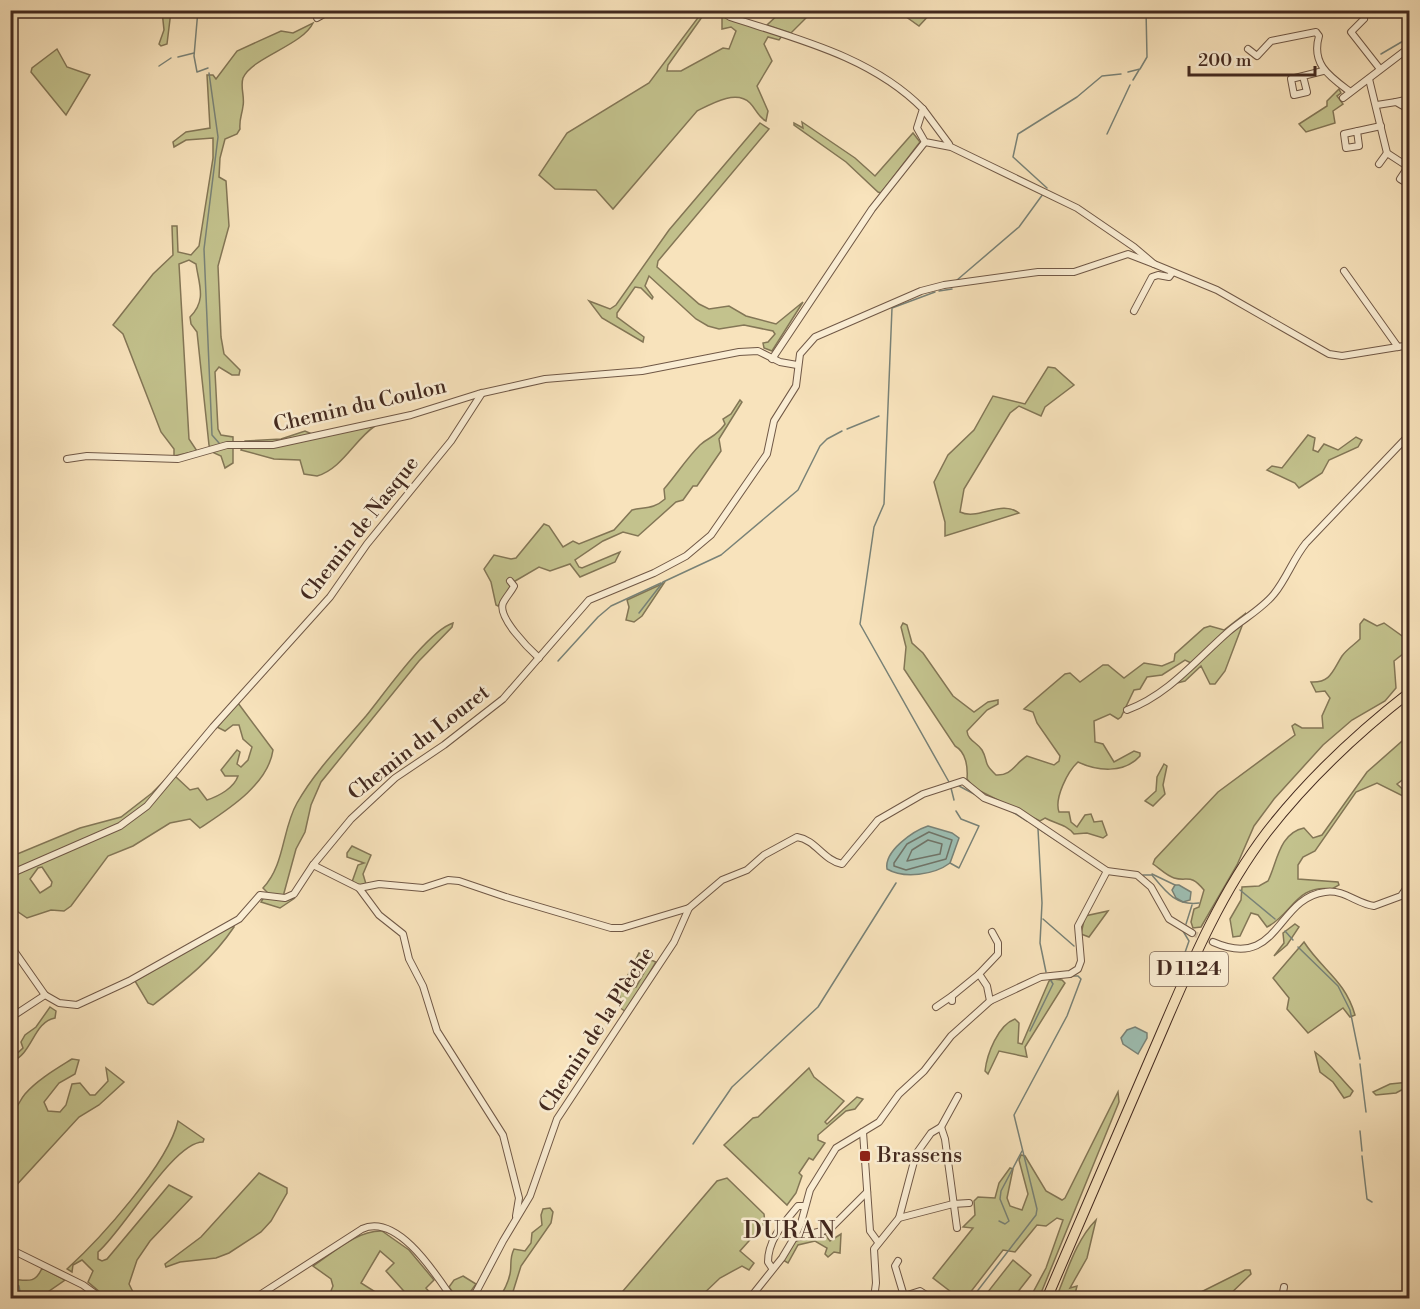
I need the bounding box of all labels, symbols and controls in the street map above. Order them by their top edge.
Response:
scale bar [1189,39,1315,77]
text: 200 m [1198,49,1252,72]
street label: Chemin du Coulon [271,373,449,439]
street label: Chemin de Nasque [295,451,425,607]
street label: Chemin du Louret [343,679,495,806]
street label: Chemin de la Plèche [534,942,660,1118]
road number: D 1124 [1150,952,1228,986]
place label: Brassens [876,1143,962,1169]
marker: Brassens [858,1149,872,1163]
district label: DURAN [743,1216,837,1246]

